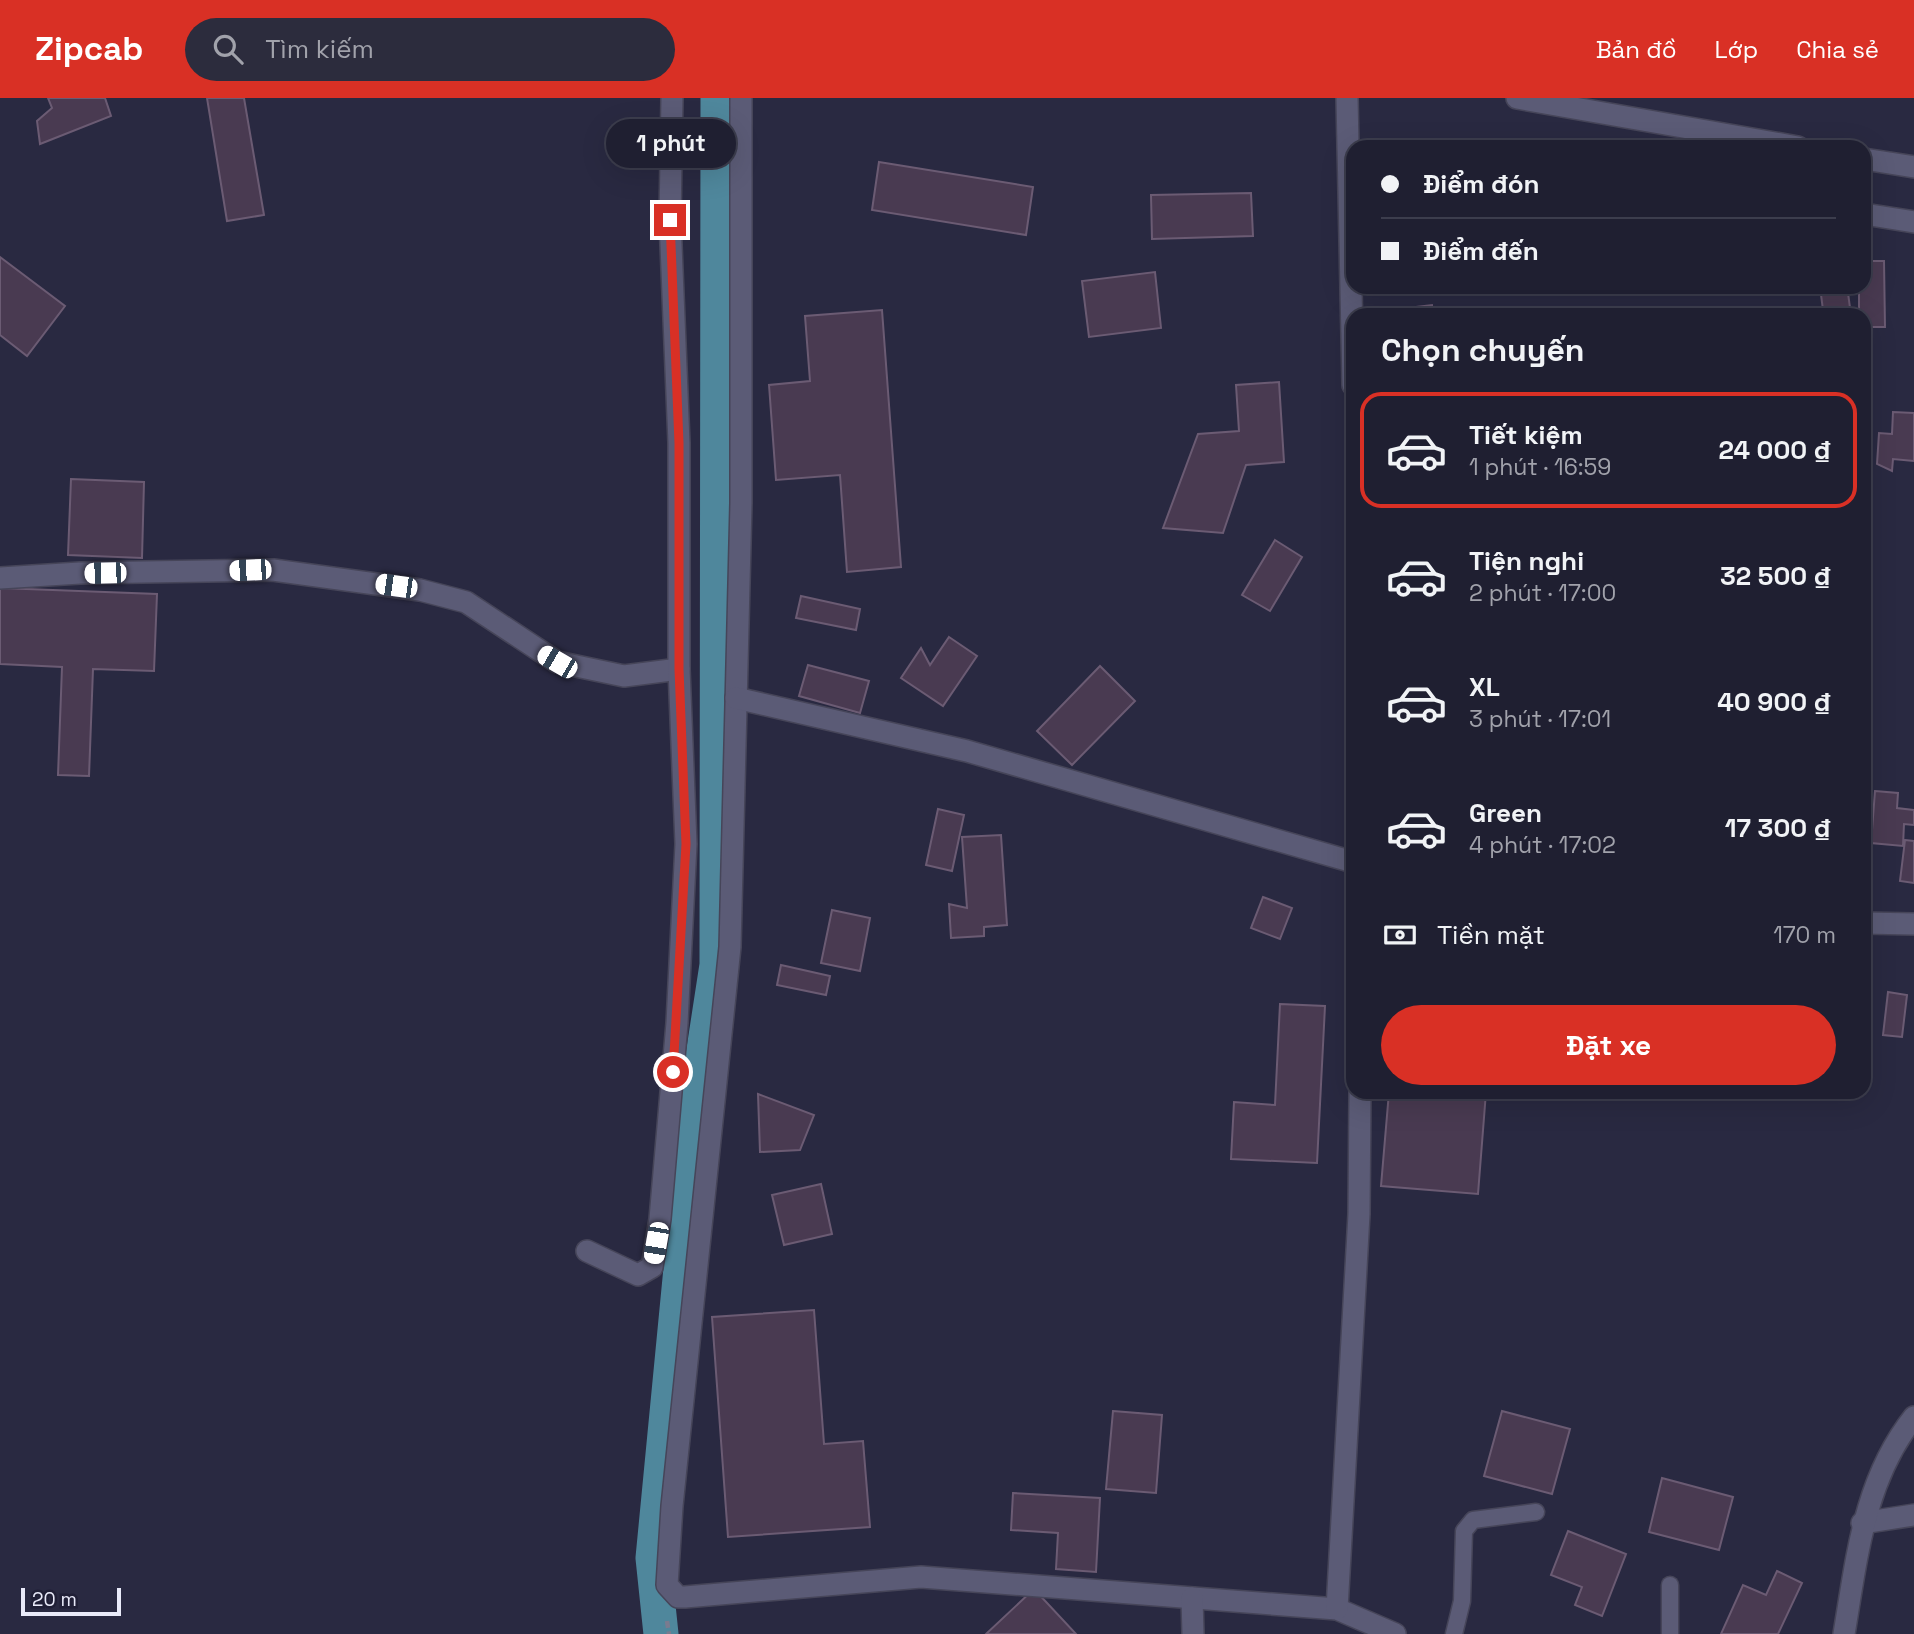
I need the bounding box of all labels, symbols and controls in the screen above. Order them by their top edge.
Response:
search box [185,18,675,81]
text: Zipcab [35,28,143,70]
icon: search [209,30,247,68]
text: Tìm kiếm [265,32,374,66]
text: Bản đồ [1596,34,1677,65]
text: Lớp [1715,34,1758,65]
text: Chia sẻ [1796,34,1879,65]
callout: 1 phút [605,118,735,167]
text: 1 phút [636,128,706,158]
text: Điểm đón [1423,167,1540,201]
route end [654,204,686,236]
text: Điểm đến [1423,234,1539,268]
text: Chọn chuyến [1381,330,1585,370]
text: Tiết kiệm [1469,418,1583,452]
icon: car [1385,419,1448,482]
text: 24 000 ₫ [1718,433,1832,467]
text: 1 phút · 16:59 [1469,452,1611,482]
text: Tiện nghi [1469,544,1584,578]
icon: car [1385,545,1448,608]
car [229,559,272,581]
text: 32 500 ₫ [1720,559,1832,593]
car [84,562,127,584]
car [374,573,419,599]
text: 2 phút · 17:00 [1469,578,1616,608]
car [534,642,581,682]
text: XL [1469,670,1500,704]
icon: car [1385,671,1448,734]
text: 40 900 ₫ [1717,685,1832,719]
text: 3 phút · 17:01 [1469,704,1611,734]
text: Green [1469,796,1542,830]
icon: car [1385,797,1448,860]
text: 17 300 ₫ [1725,811,1832,845]
text: 4 phút · 17:02 [1469,830,1616,860]
icon: cash [1381,916,1419,954]
text: Tiền mặt [1437,918,1545,952]
text: 170 m [1773,920,1836,950]
button: Đặt xe [1381,1005,1836,1085]
route start [657,1056,689,1088]
car [643,1220,670,1266]
scale bar [21,1585,121,1617]
text: 20 m [32,1587,77,1612]

